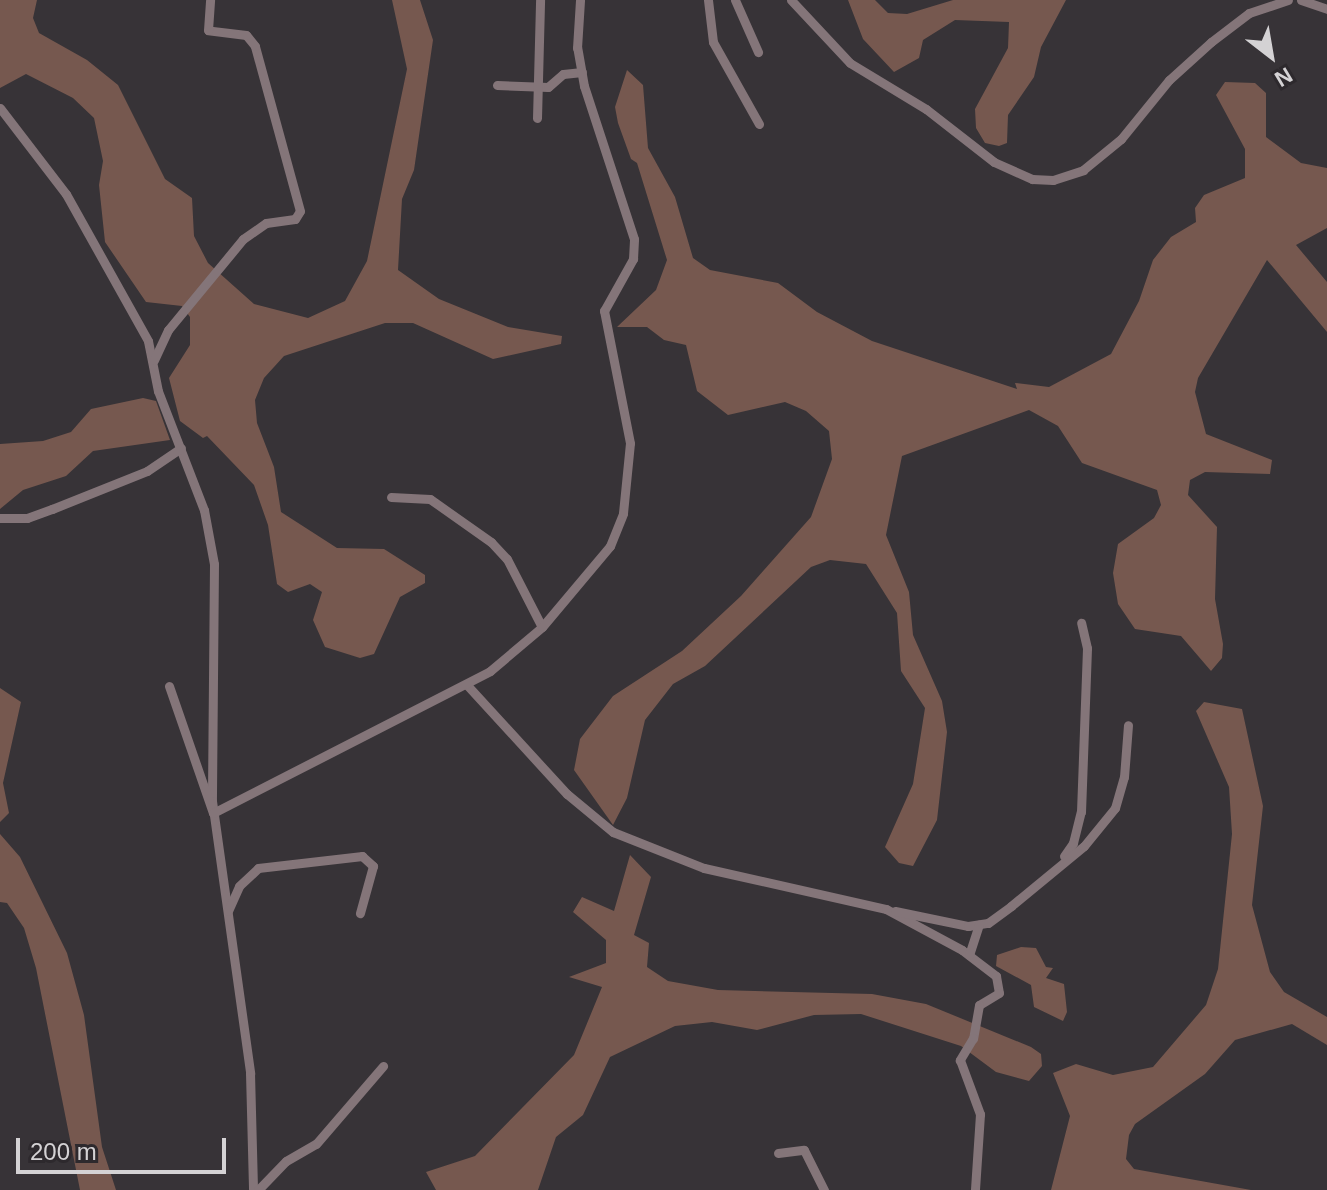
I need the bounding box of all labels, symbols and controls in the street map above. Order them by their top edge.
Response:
north arrow [1231,16,1311,96]
text: N [1270,62,1297,92]
scale bar [20,1122,230,1172]
text: 200 m [30,1138,97,1165]

